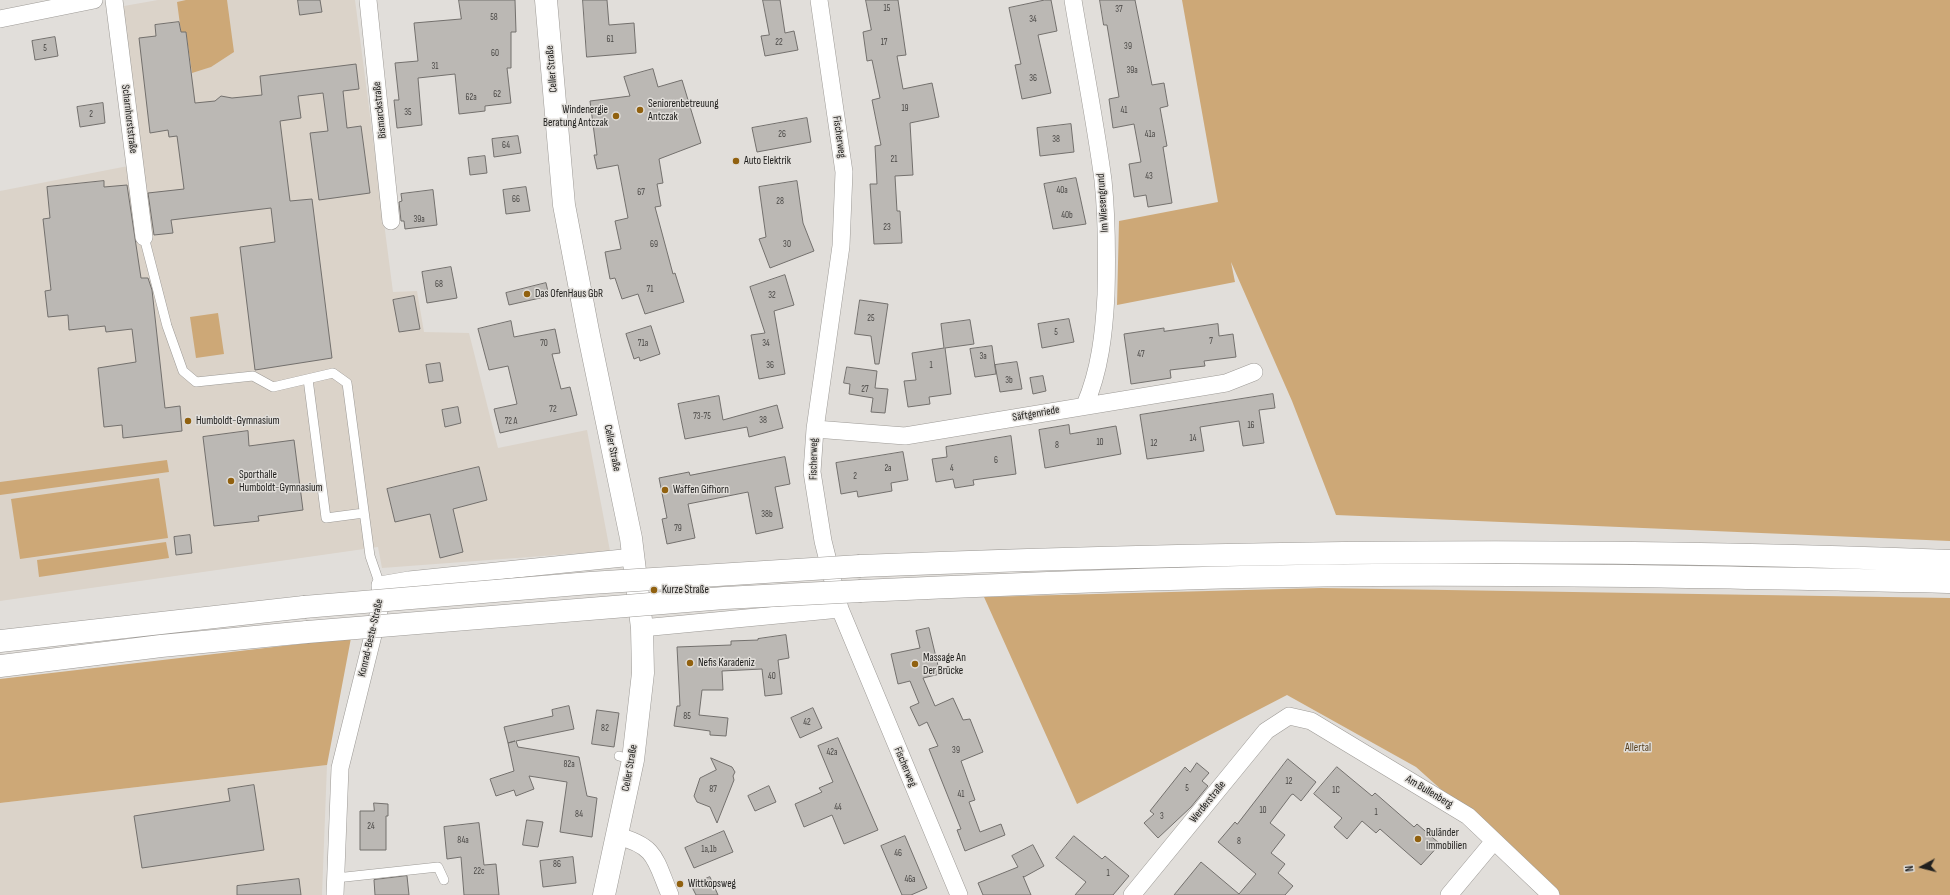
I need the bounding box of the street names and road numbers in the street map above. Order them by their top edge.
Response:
street label: Celler Straße [543,45,561,93]
street label: Bismarckstraße [370,81,390,139]
street label: Scharnhorststraße [118,84,140,154]
street label: Fischerweg [830,115,848,159]
street label: Im Wiesengrund [1094,173,1112,233]
street label: Säftgenriede [1011,403,1061,425]
street label: Celler Straße [601,423,623,473]
street label: Fischerweg [807,438,821,480]
street label: Konrad-Beste-Straße [356,598,386,678]
street label: Celler Straße [619,744,641,792]
street label: Fischerweg [891,745,919,789]
street label: Am Bullenberg [1403,773,1455,811]
street label: Werderstraße [1187,778,1229,826]

